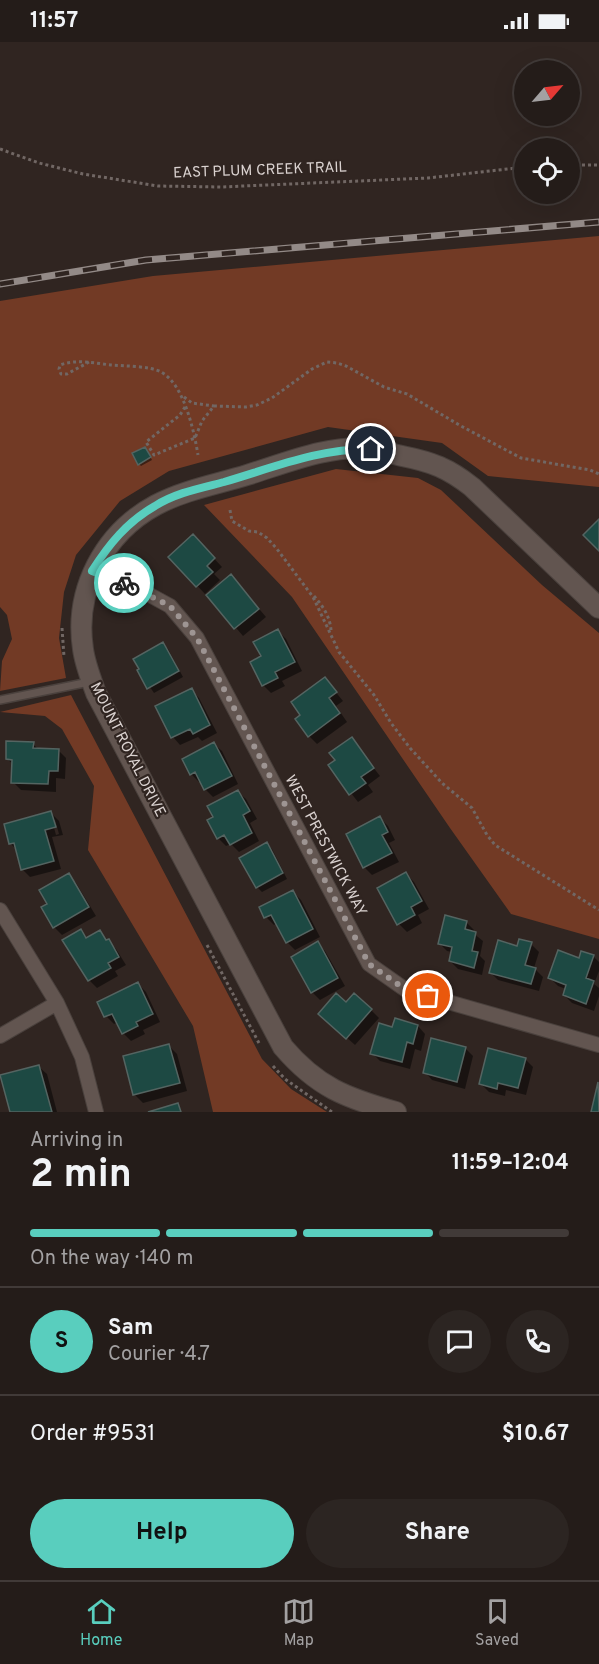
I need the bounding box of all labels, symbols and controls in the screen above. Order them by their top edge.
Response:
text: 11:57 [30,8,78,35]
north arrow [514,60,580,126]
map controls [514,60,580,204]
button: locate [514,138,580,204]
street label: EAST PLUM CREEK TRAIL [173,158,347,184]
pin [345,423,396,474]
icon: home [354,432,387,465]
courier [94,553,154,613]
icon: bike [108,567,141,600]
street label: MOUNT ROYAL DRIVE [85,680,169,820]
street label: WEST PRESTWICK WAY [280,772,370,920]
pin [402,970,453,1021]
icon: bag [411,979,444,1012]
text: Arriving in [30,1128,123,1154]
text: 11:59–12:04 [452,1150,569,1177]
text: 2 min [30,1152,132,1201]
text: On the way · 140 m [30,1246,193,1272]
button: chat [428,1310,491,1373]
button: phone [506,1310,569,1373]
text: Sam [108,1315,153,1342]
text: S [55,1328,68,1355]
text: Courier · 4.7 [108,1342,210,1368]
text: Order #9531 [30,1421,156,1448]
text: $10.67 [502,1421,569,1448]
button: Help [30,1499,294,1568]
button: Share [306,1499,569,1568]
tab: Home [80,1595,122,1651]
tab: Map [282,1595,315,1651]
tab: Saved [475,1595,519,1651]

